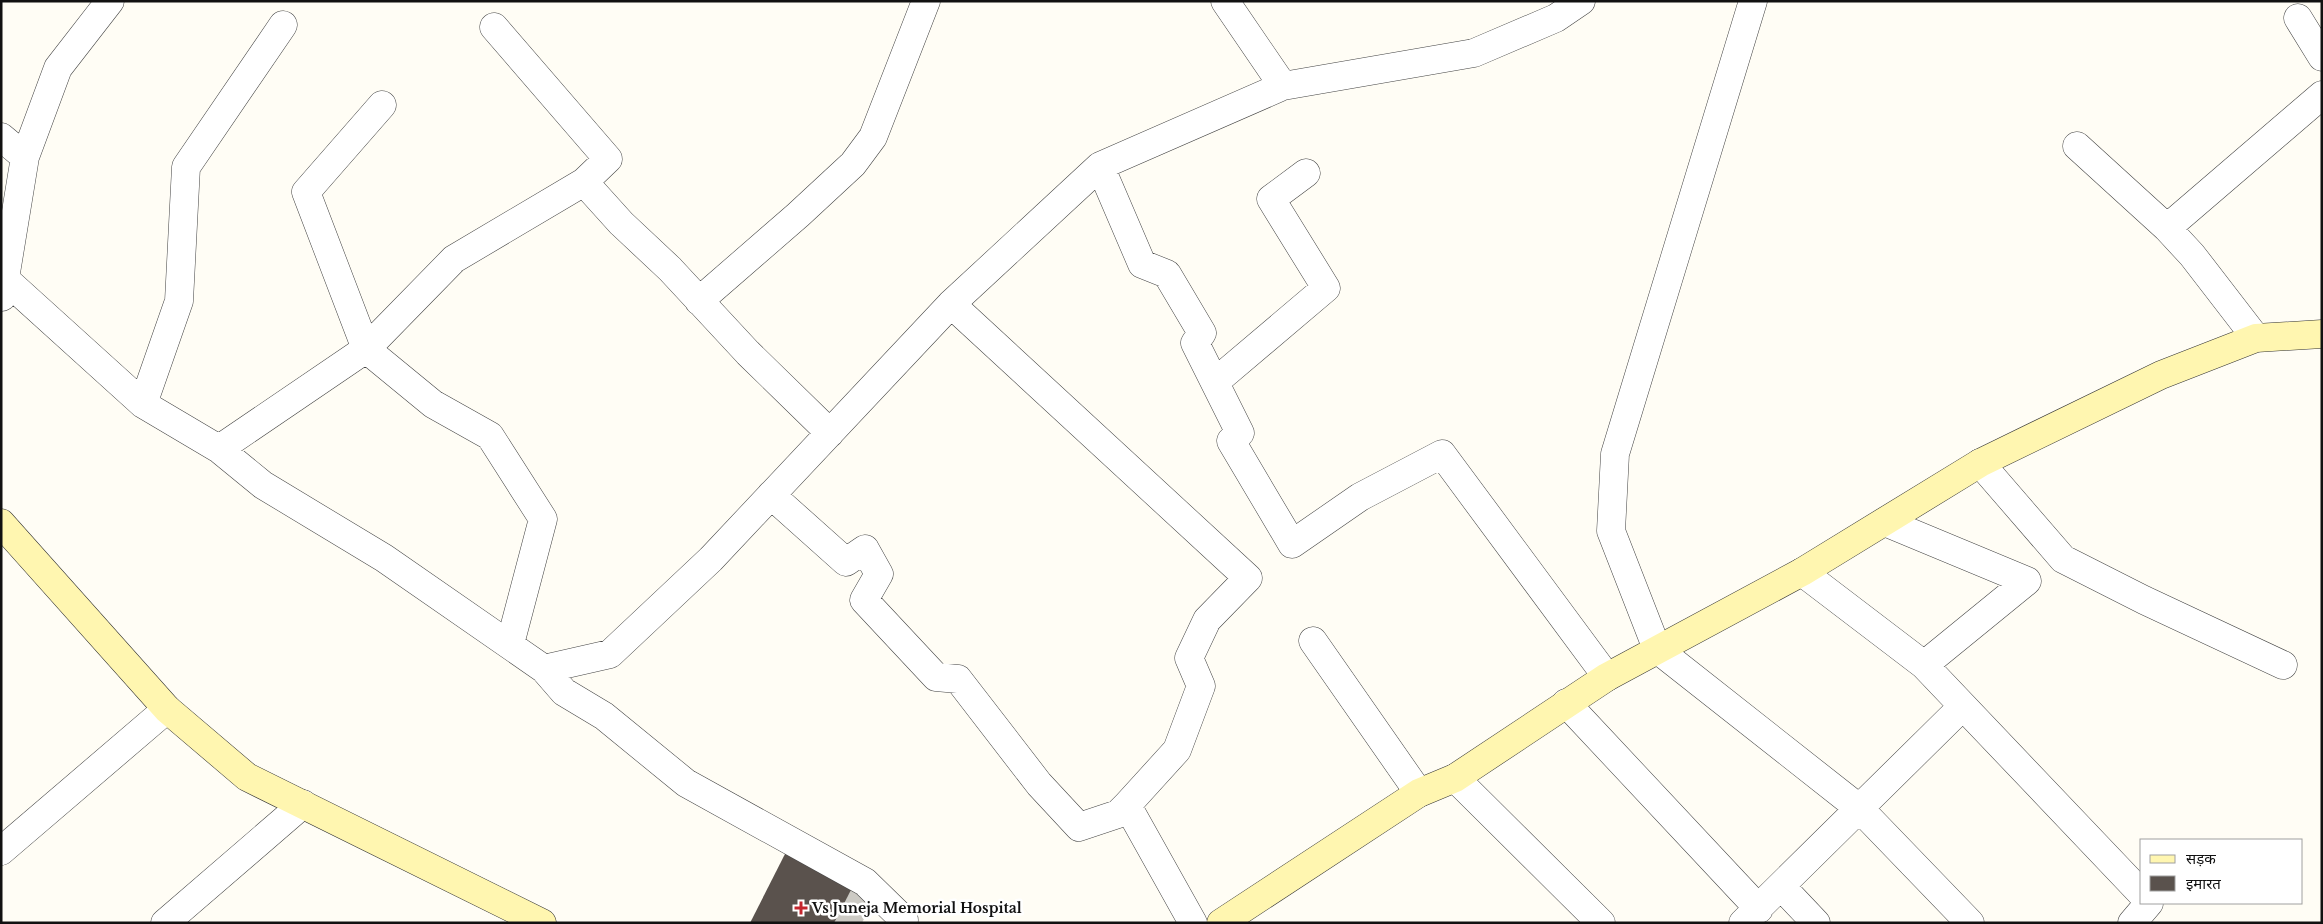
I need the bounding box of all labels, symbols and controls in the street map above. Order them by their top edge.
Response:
legend [2140,839,2303,904]
text: सड़क [2186,849,2216,868]
text: इमारत [2186,874,2221,893]
place label: Vs Juneja Memorial Hospital [811,899,1022,917]
marker: Vs Juneja Memorial Hospital [794,901,808,915]

